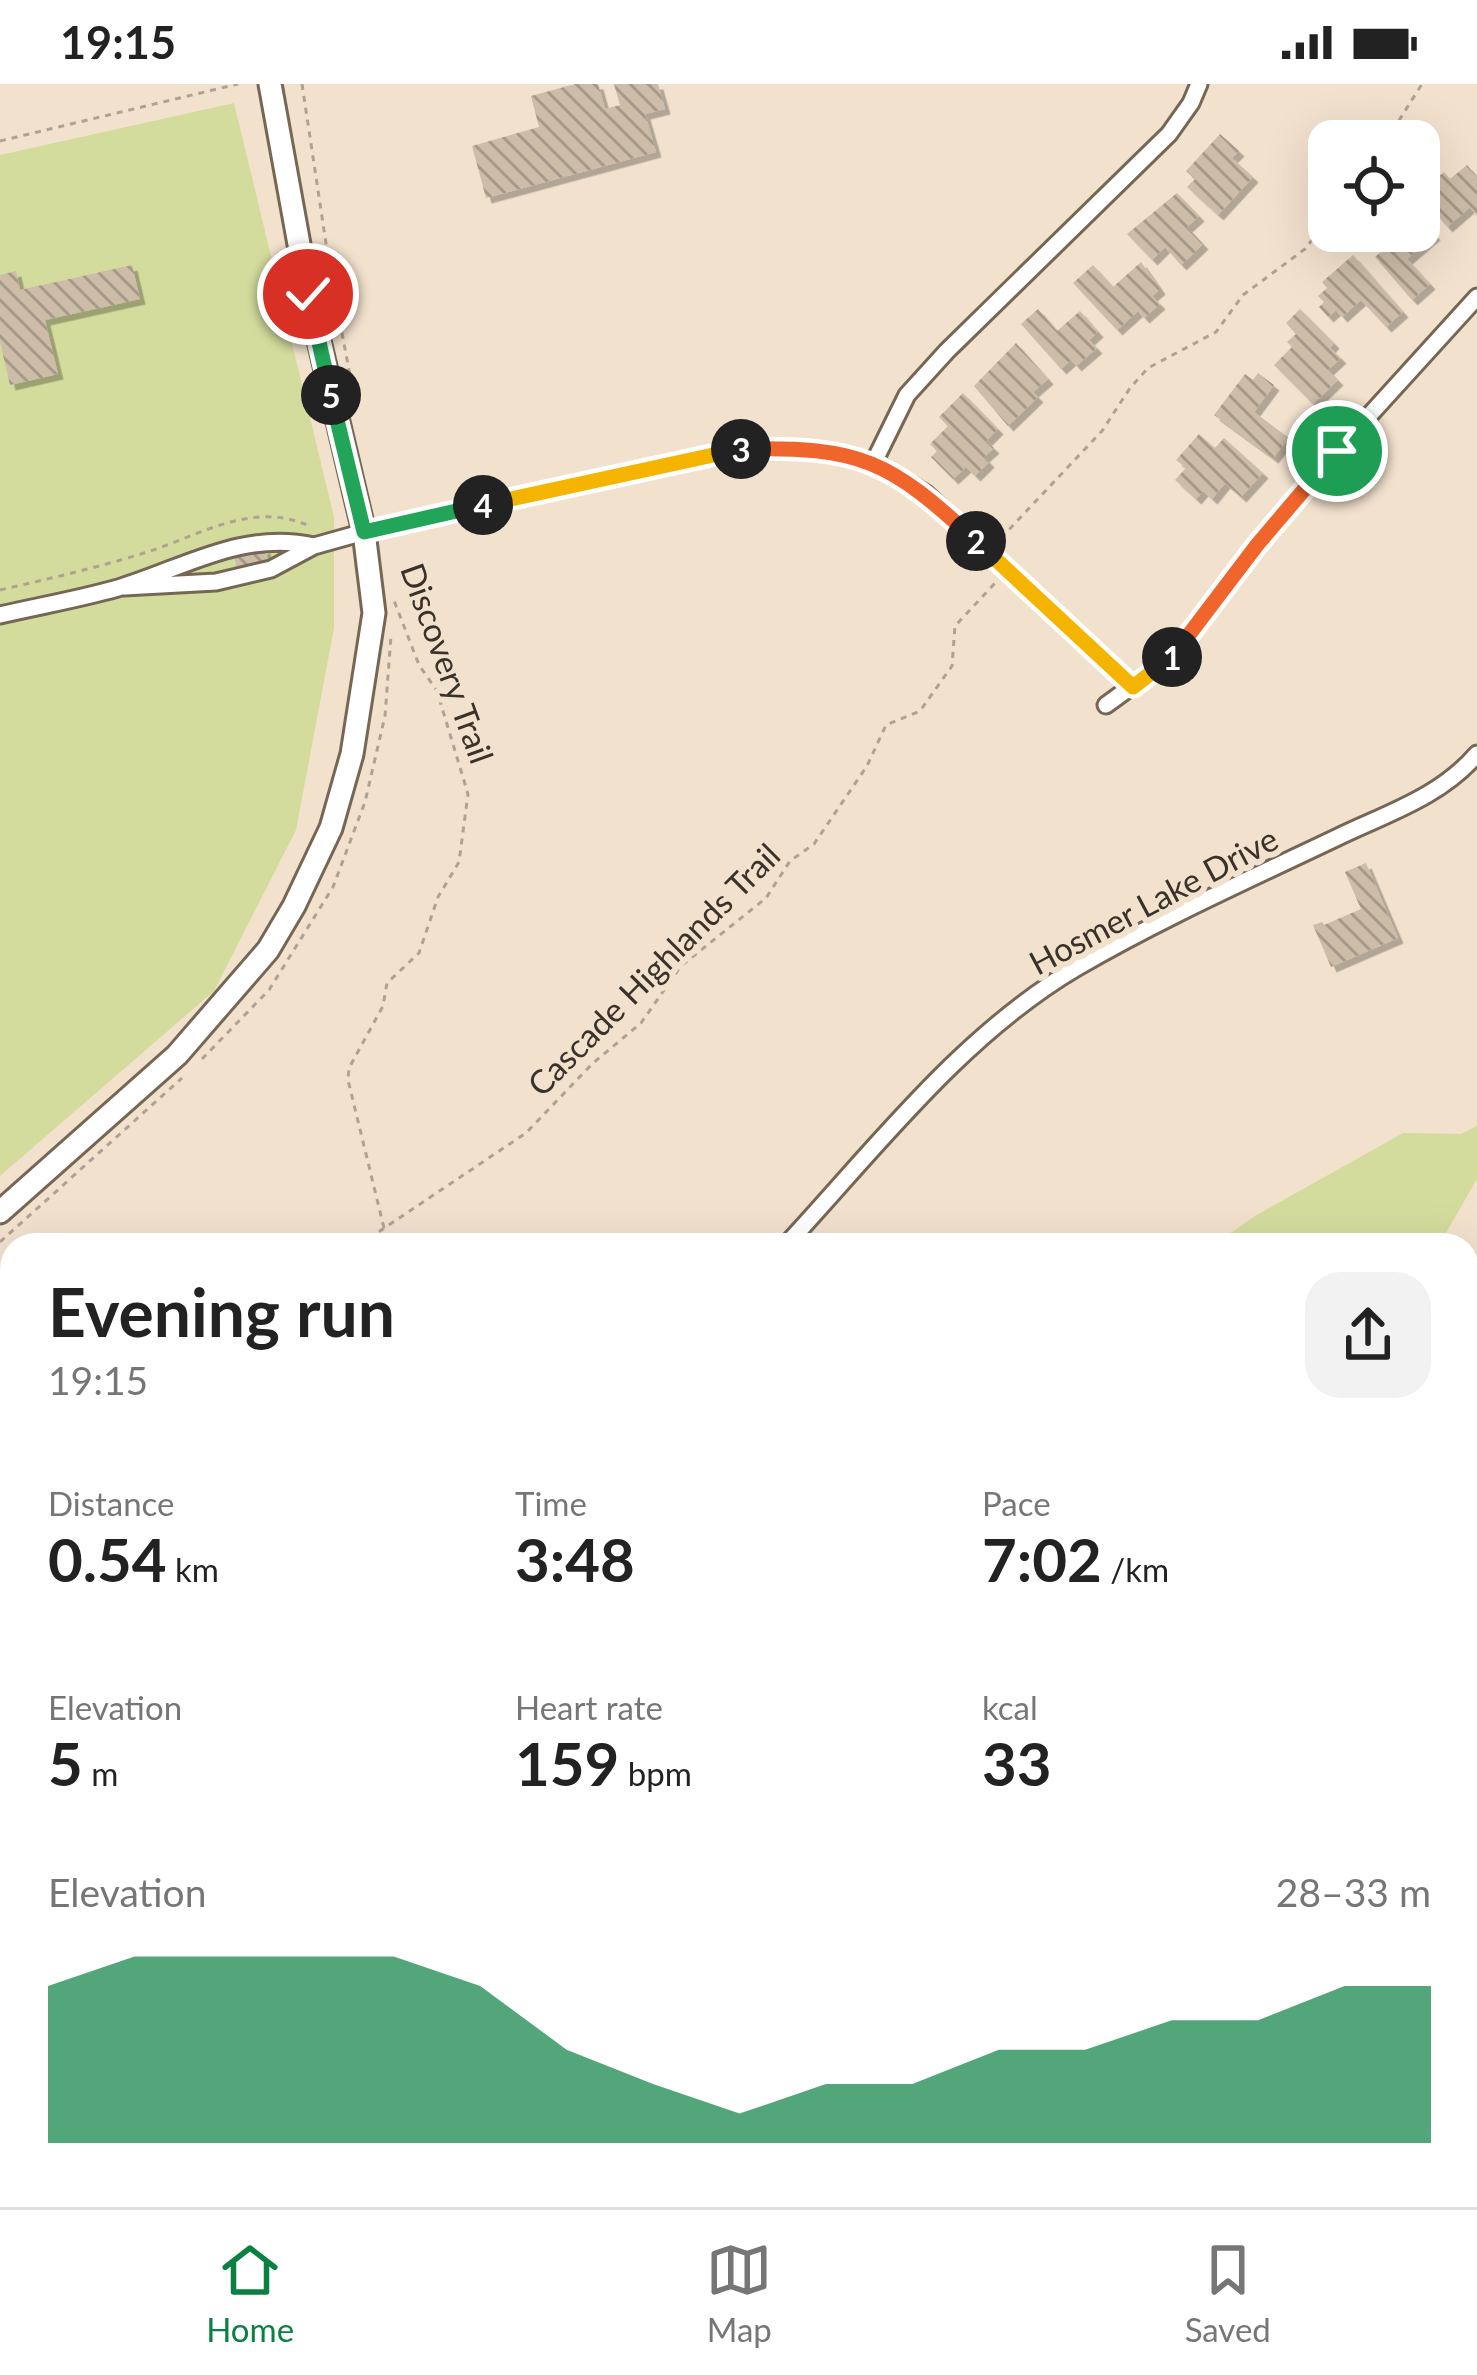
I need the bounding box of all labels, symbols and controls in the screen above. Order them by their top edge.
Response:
text: 19:15 [60,15,176,69]
map controls [1308,120,1440,252]
button: locate [1308,120,1440,252]
pin [257,243,359,345]
icon: check [275,261,341,327]
pin: 5 [301,365,361,425]
text: 5 [321,375,341,415]
pin [1286,400,1388,502]
icon: arrive [1304,418,1370,484]
pin: 3 [711,419,771,479]
text: 3 [731,429,751,469]
pin: 4 [453,475,513,535]
text: 4 [473,485,493,525]
pin: 2 [946,511,1006,571]
text: 2 [966,521,986,561]
street label: Discovery Trail [393,557,503,769]
pin: 1 [1142,627,1202,687]
text: 1 [1162,637,1182,677]
street label: Hosmer Lake Drive [1022,818,1284,982]
street label: Cascade Highlands Trail [519,835,787,1103]
text: Evening run [48,1272,395,1351]
button: share [1305,1272,1431,1398]
text: 19:15 [48,1357,148,1403]
text: Distance [48,1483,175,1523]
text: Time [515,1483,587,1523]
text: Pace [982,1483,1051,1523]
text: 0.54 [48,1523,167,1595]
text: 3:48 [515,1523,635,1595]
text: 7:02 [982,1523,1102,1595]
text: km [167,1549,219,1589]
text: /km [1102,1549,1169,1589]
text: Elevation [48,1687,182,1727]
text: Heart rate [515,1687,663,1727]
text: kcal [982,1687,1038,1727]
text: 5 [48,1727,83,1799]
text: 159 [515,1727,619,1799]
text: 33 [982,1727,1052,1799]
text: m [83,1753,118,1793]
text: bpm [619,1753,692,1793]
text: Elevation [48,1869,206,1915]
text: 28–33 m [1276,1869,1431,1915]
tab: Home [206,2237,294,2349]
tab: Map [706,2237,772,2349]
tab: Saved [1185,2237,1271,2349]

